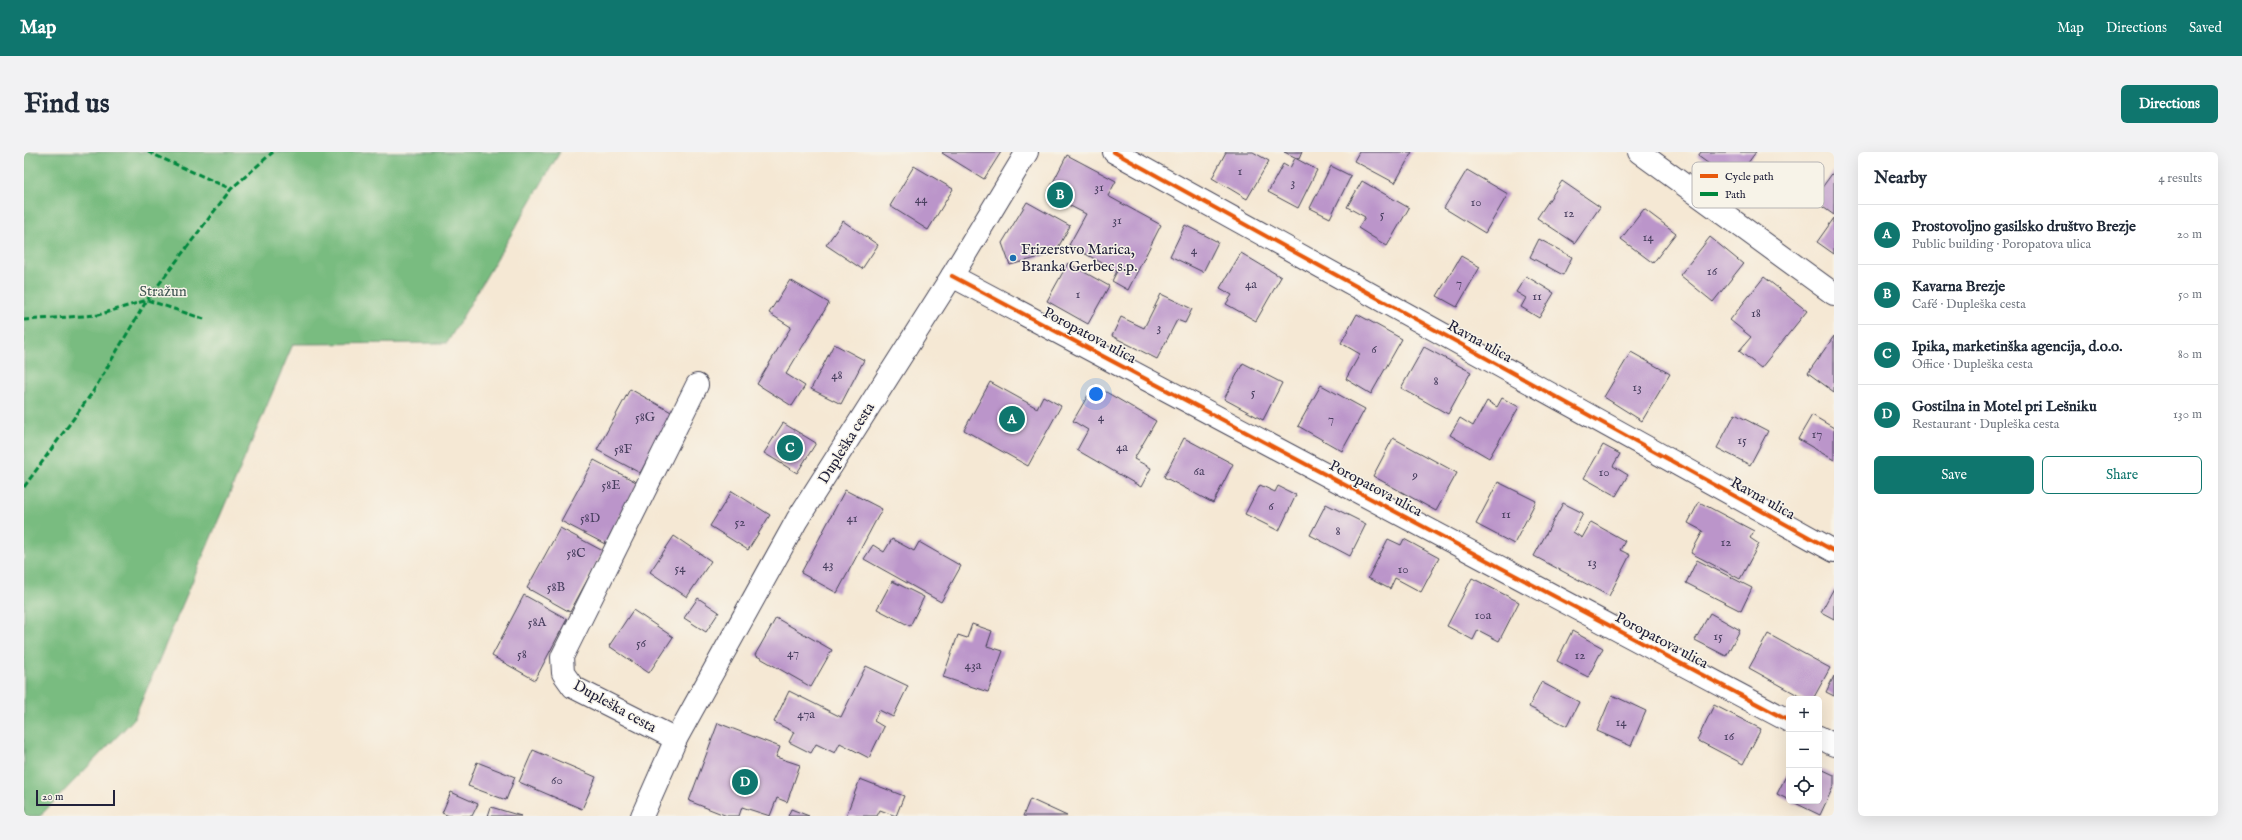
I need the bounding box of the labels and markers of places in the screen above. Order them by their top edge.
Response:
pin: B [1047,180,1073,210]
place label: Frizerstvo Marica, Branka Gerbec s.p. [1021,240,1137,276]
marker: Frizerstvo Marica, Branka Gerbec s.p. [1008,253,1018,263]
pin: A [999,404,1025,434]
pin: C [777,433,803,463]
pin: D [732,767,758,797]

